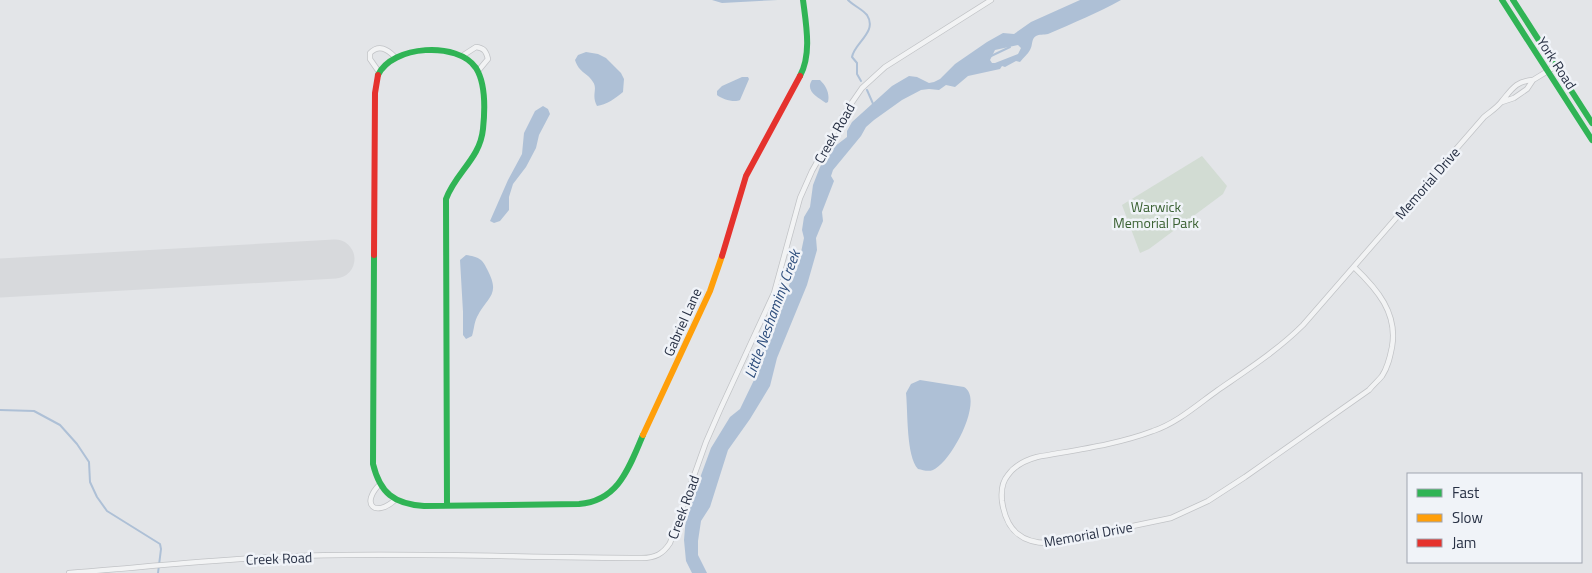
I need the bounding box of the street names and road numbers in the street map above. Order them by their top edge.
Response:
street label: York Road [1532,33,1582,93]
street label: Creek Road [808,99,860,167]
street label: Memorial Drive [1390,142,1464,224]
street label: Gabriel Lane [658,285,706,359]
street label: Creek Road [662,472,704,542]
street label: Memorial Drive [1042,516,1134,552]
street label: Creek Road [245,546,313,570]

